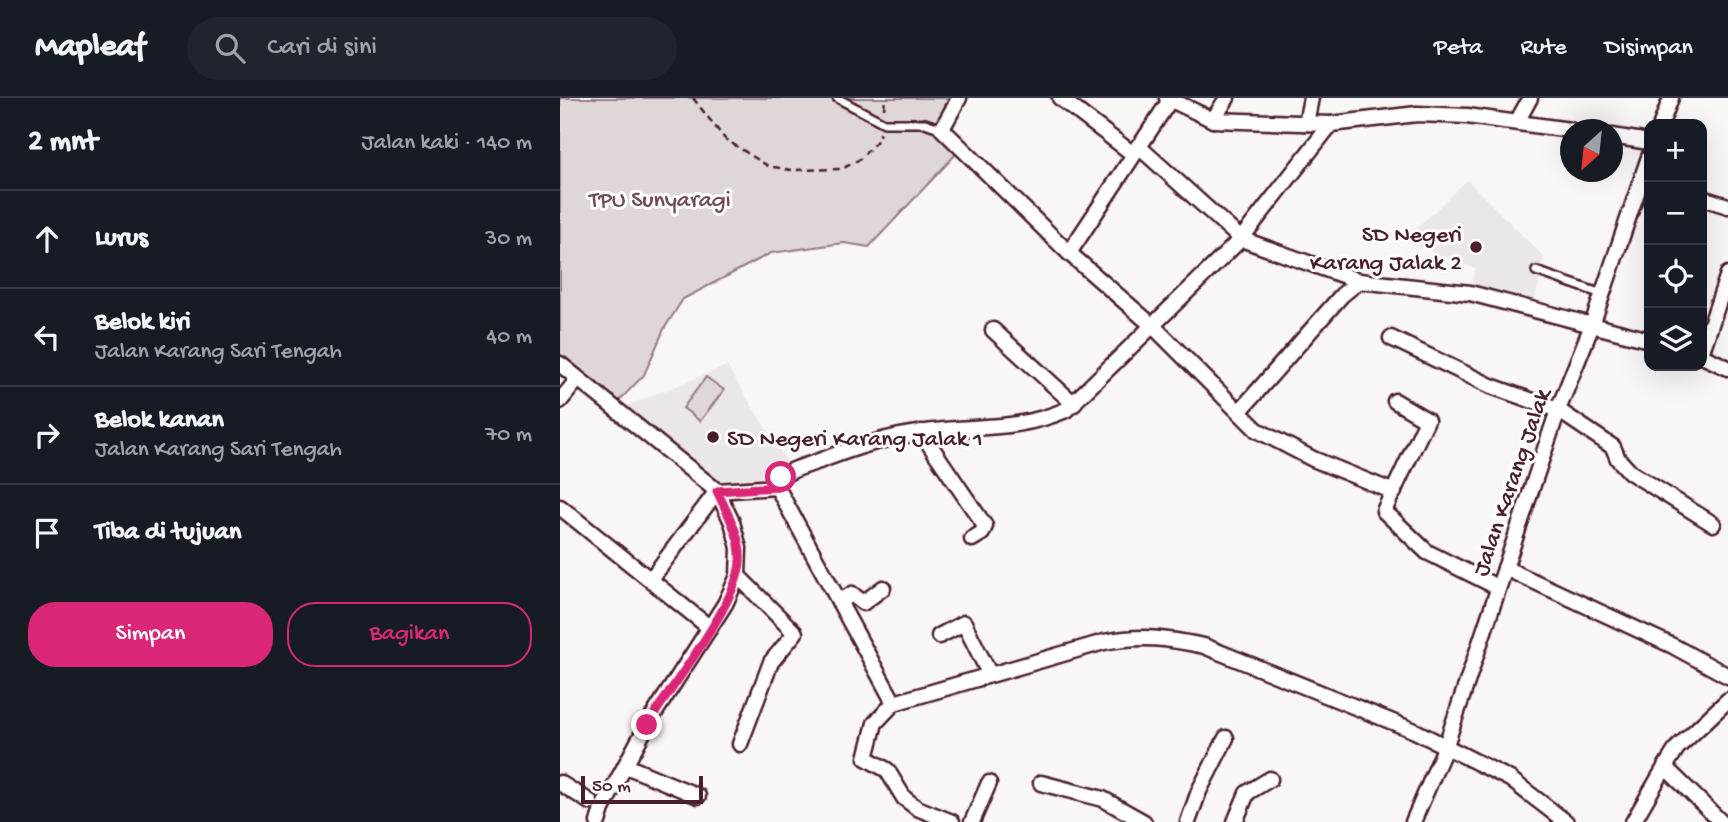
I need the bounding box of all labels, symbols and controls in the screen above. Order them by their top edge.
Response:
search box [187,17,677,80]
text: Mapleaf [35,29,145,67]
icon: search [211,29,249,67]
text: Cari di sini [267,33,377,64]
text: Peta [1434,34,1483,63]
text: Rute [1521,34,1567,63]
text: Disimpan [1605,34,1693,63]
north arrow [1560,119,1623,182]
map controls [1644,119,1707,371]
button: + [1644,119,1707,182]
text: 2 mnt [28,126,98,161]
text: Jalan kaki · 140 m [361,130,532,157]
button: − [1644,182,1707,245]
park label: TPU Sunyaragi [587,187,731,216]
icon: ahead [28,220,66,258]
place label: SD Negeri Karang Jalak 2 [1310,222,1462,279]
text: Lurus [95,224,148,255]
text: 30 m [485,226,532,253]
marker: SD Negeri Karang Jalak 2 [1468,239,1484,255]
button: locate [1644,245,1707,308]
text: Belok kiri [95,308,191,339]
button: layers [1644,308,1707,371]
icon: left [28,318,66,356]
text: 40 m [486,324,532,351]
text: Jalan Karang Sari Tengah [95,339,342,366]
street label: Jalan Karang Jalak [1468,383,1560,581]
text: Belok kanan [95,406,224,437]
icon: right [28,416,66,454]
text: 70 m [485,422,532,449]
place label: SD Negeri Karang Jalak 1 [727,426,983,455]
marker: SD Negeri Karang Jalak 1 [705,429,721,445]
text: Jalan Karang Sari Tengah [95,437,342,464]
route start [765,461,796,492]
icon: arrive [28,514,66,552]
text: Tiba di tujuan [95,518,241,549]
button: Simpan [28,602,273,667]
button: Bagikan [287,602,532,667]
route end [631,709,662,740]
scale bar [581,773,704,805]
text: 50 m [592,776,631,799]

